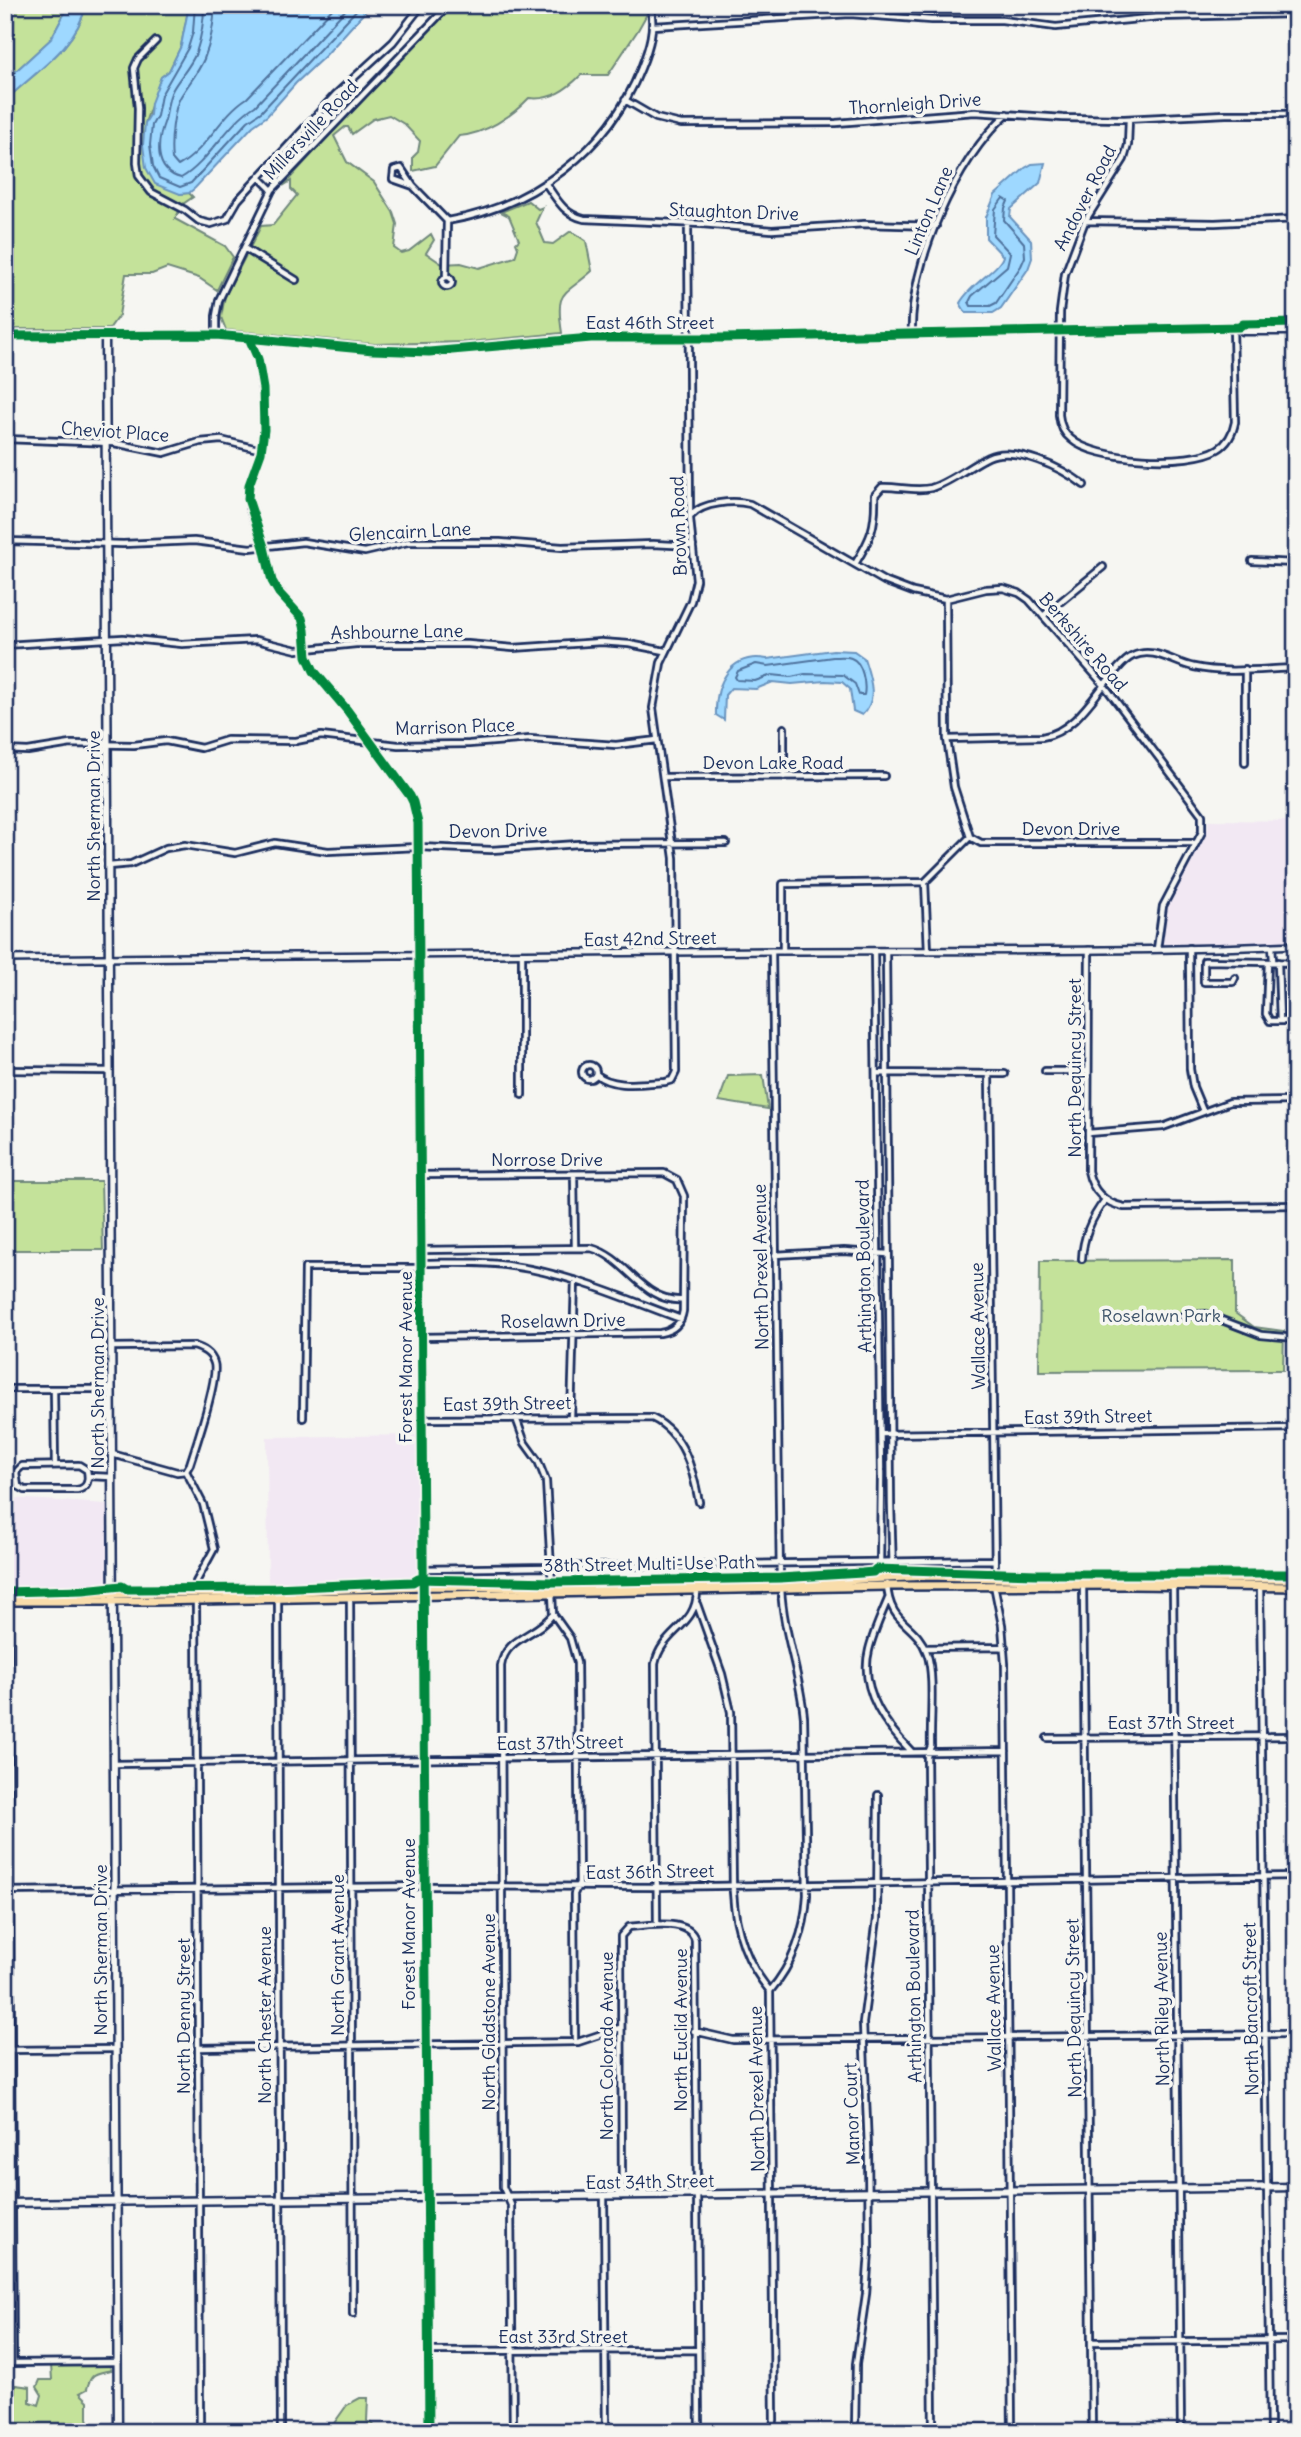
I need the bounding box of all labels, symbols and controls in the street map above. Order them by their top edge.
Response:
street label: Millersville Road [258,74,363,185]
street label: Thornleigh Drive [848,87,982,120]
street label: Andover Road [1048,141,1121,254]
street label: Linton Lane [899,163,958,259]
street label: Staughton Drive [669,198,799,225]
street label: East 46th Street [586,311,714,334]
street label: Cheviot Place [60,416,170,447]
street label: Brown Road [665,475,692,576]
street label: Glencairn Lane [348,517,472,546]
street label: Berkshire Road [1034,587,1133,696]
street label: Ashbourne Lane [331,619,463,644]
street label: Marrison Place [395,713,515,740]
street label: North Sherman Drive [82,730,105,902]
street label: Devon Lake Road [702,751,844,774]
street label: Devon Drive [1022,817,1120,840]
street label: Devon Drive [449,818,547,843]
street label: East 42nd Street [583,926,717,951]
street label: North Dequincy Street [1063,978,1086,1158]
street label: Norrose Drive [491,1148,603,1171]
street label: Arthington Boulevard [850,1179,877,1353]
street label: North Drexel Avenue [748,1184,773,1350]
street label: Wallace Avenue [965,1262,990,1390]
street label: Forest Manor Avenue [394,1271,417,1443]
street label: North Sherman Drive [86,1297,109,1469]
park label: Roselawn Park [1101,1304,1221,1327]
street label: Roselawn Drive [500,1308,626,1333]
street label: East 39th Street [443,1391,571,1416]
street label: East 39th Street [1024,1404,1152,1429]
street label: 38th Street Multi-Use Path [543,1550,755,1577]
street label: East 37th Street [1108,1711,1234,1734]
street label: East 37th Street [496,1730,624,1755]
street label: Forest Manor Avenue [397,1838,420,2010]
street label: East 36th Street [586,1859,714,1884]
street label: North Sherman Drive [89,1864,112,2036]
street label: North Grant Avenue [326,1874,349,2036]
street label: Arthington Boulevard [900,1909,927,2083]
street label: North Gladstone Avenue [477,1913,500,2111]
street label: North Dequincy Street [1060,1918,1087,2098]
street label: North Bancroft Street [1237,1922,1264,2096]
street label: North Chester Avenue [253,1926,276,2104]
street label: North Riley Avenue [1149,1932,1174,2086]
street label: North Denny Street [172,1938,195,2094]
street label: Wallace Avenue [981,1944,1006,2072]
street label: North Euclid Avenue [669,1948,692,2112]
street label: North Colorado Avenue [595,1951,618,2141]
street label: North Drexel Avenue [744,2006,769,2172]
street label: Manor Court [838,2062,865,2166]
street label: East 34th Street [586,2169,714,2194]
street label: East 33rd Street [498,2325,628,2348]

